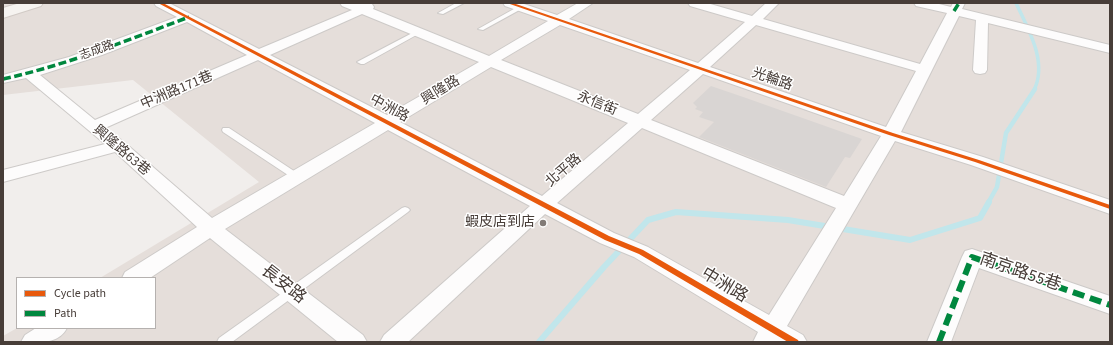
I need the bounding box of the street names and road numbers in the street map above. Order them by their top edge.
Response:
street label: 志成路 [78,38,116,64]
street label: 光輪路 [749,65,795,95]
street label: 中洲路171巷 [138,68,216,114]
street label: 興隆路 [419,73,463,109]
street label: 永信街 [574,88,620,120]
street label: 中洲路 [367,92,411,126]
street label: 興隆路63巷 [89,122,153,180]
street label: 北平路 [543,151,585,191]
street label: 南京路55巷 [977,250,1063,296]
street label: 長安路 [257,261,309,309]
street label: 中洲路 [697,264,751,308]

